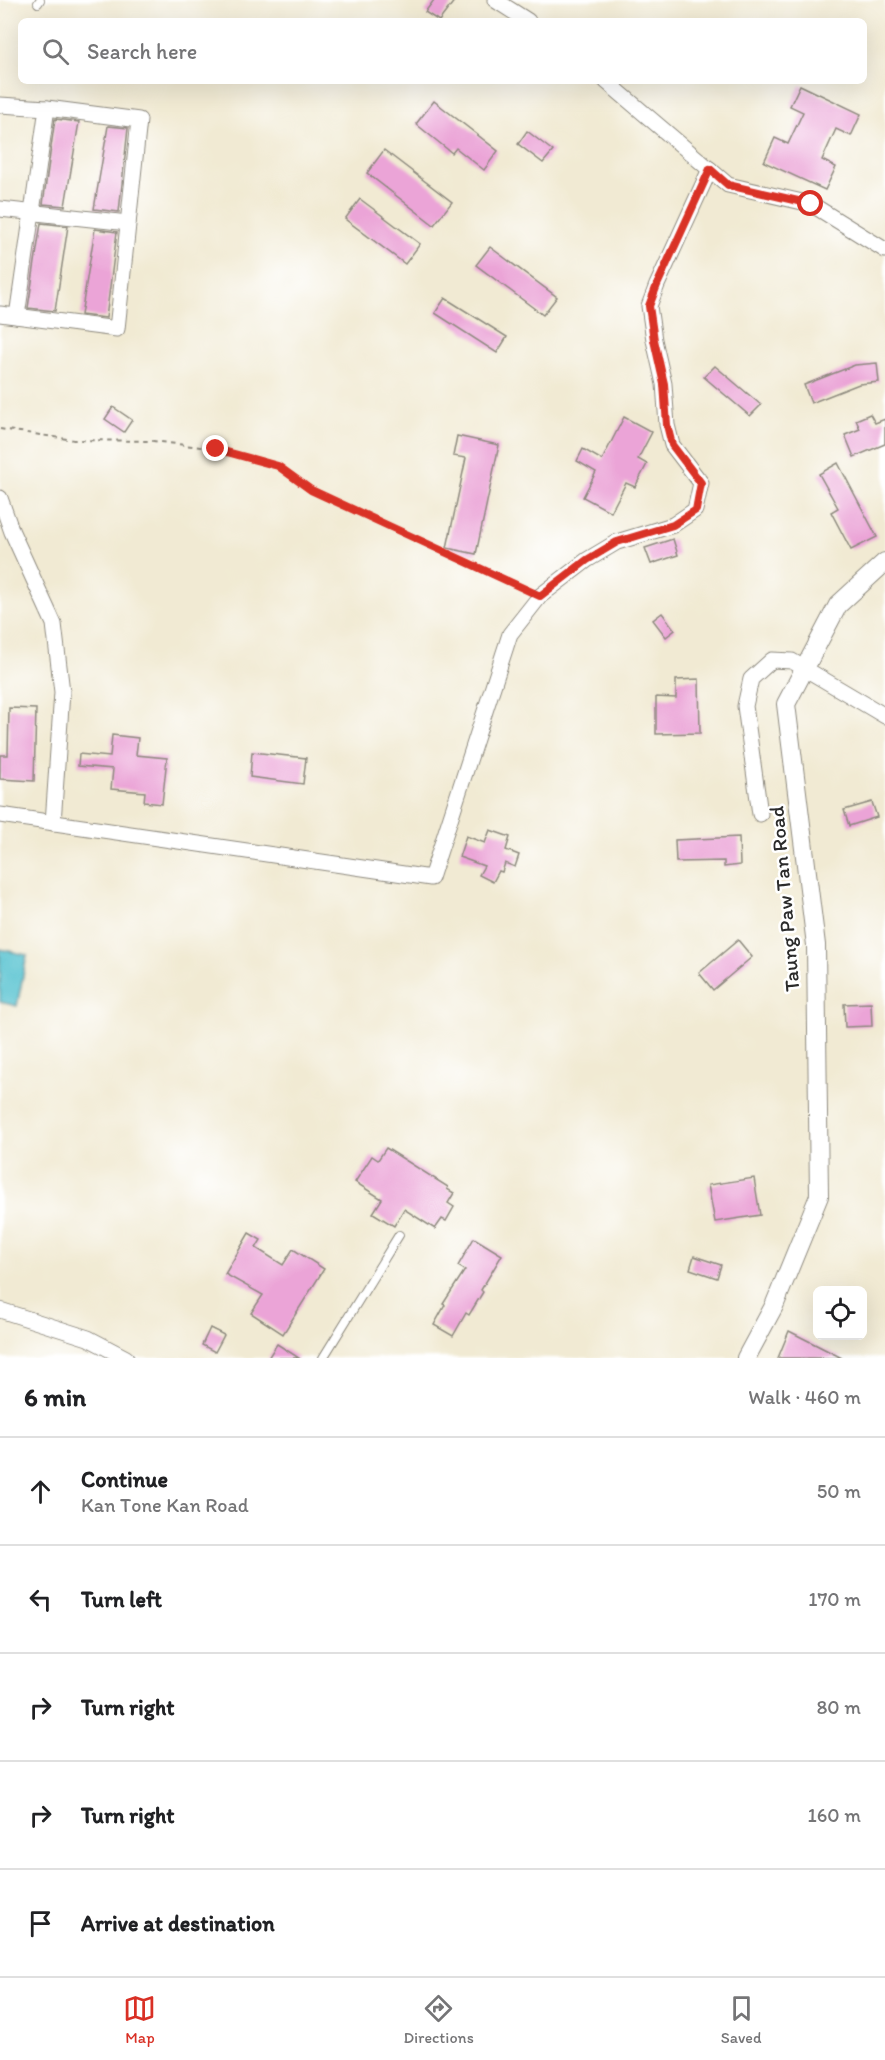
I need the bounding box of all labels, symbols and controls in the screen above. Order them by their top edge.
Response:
search box [18,18,867,84]
icon: search [39,35,72,68]
text: Search here [87,38,197,65]
route start [797,190,823,216]
route end [202,435,228,461]
street label: Taung Paw Tan Road [763,805,805,993]
map controls [813,1286,867,1340]
button: locate [813,1286,867,1340]
text: 6 min [24,1381,86,1413]
text: Walk · 460 m [748,1385,861,1409]
text: Continue [81,1466,168,1493]
icon: ahead [24,1475,57,1508]
text: 50 m [817,1479,861,1503]
text: Kan Tone Kan Road [81,1493,249,1517]
icon: left [24,1583,57,1616]
text: Turn left [81,1586,162,1613]
text: 170 m [808,1587,861,1611]
icon: right [24,1691,57,1724]
text: Turn right [81,1694,175,1721]
text: 80 m [816,1695,861,1719]
icon: right [24,1799,57,1832]
text: Turn right [81,1802,175,1829]
text: 160 m [808,1803,861,1827]
icon: arrive [24,1907,57,1940]
text: Arrive at destination [81,1910,275,1937]
tab: Map [123,1992,156,2047]
tab: Directions [403,1992,474,2047]
tab: Saved [721,1992,762,2047]

